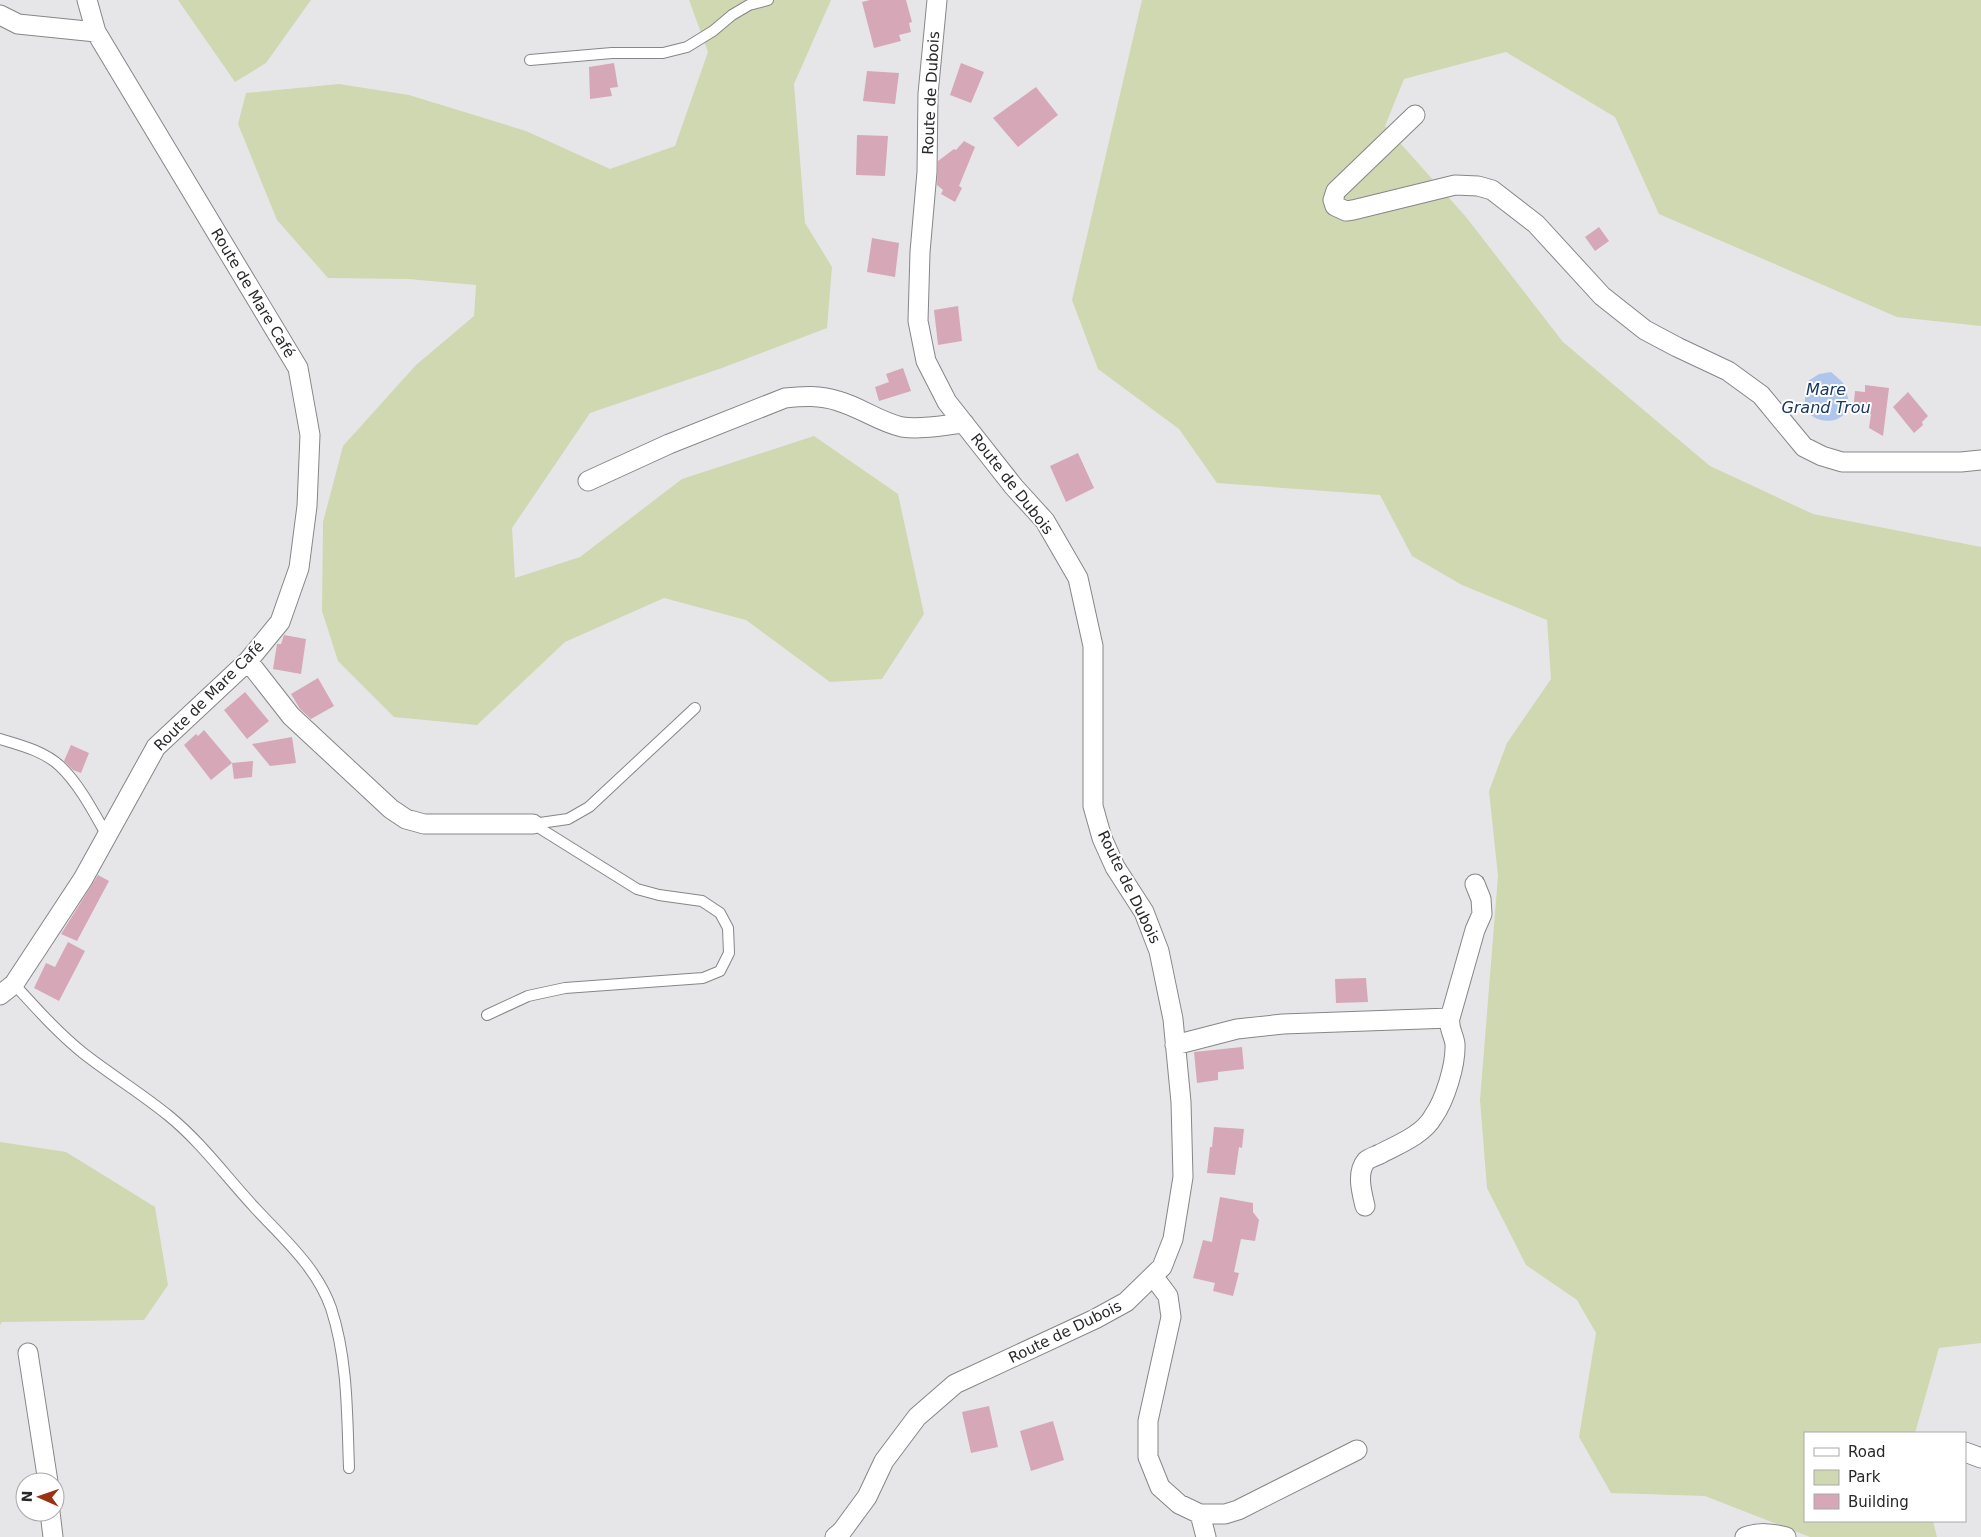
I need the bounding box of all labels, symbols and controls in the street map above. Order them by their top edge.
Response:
street label: Route de Dubois [919,31,943,155]
street label: Route de Mare Café [207,225,299,361]
water label: Mare Grand Trou [1781,380,1871,417]
street label: Route de Dubois [967,430,1057,538]
street label: Route de Mare Café [150,637,268,755]
street label: Route de Dubois [1094,828,1164,947]
street label: Route de Dubois [1006,1297,1125,1367]
legend [1804,1432,1966,1522]
text: Road [1848,1443,1886,1461]
text: Park [1848,1468,1881,1486]
north arrow [15,1472,65,1522]
text: N [19,1490,35,1503]
text: Building [1848,1493,1909,1511]

